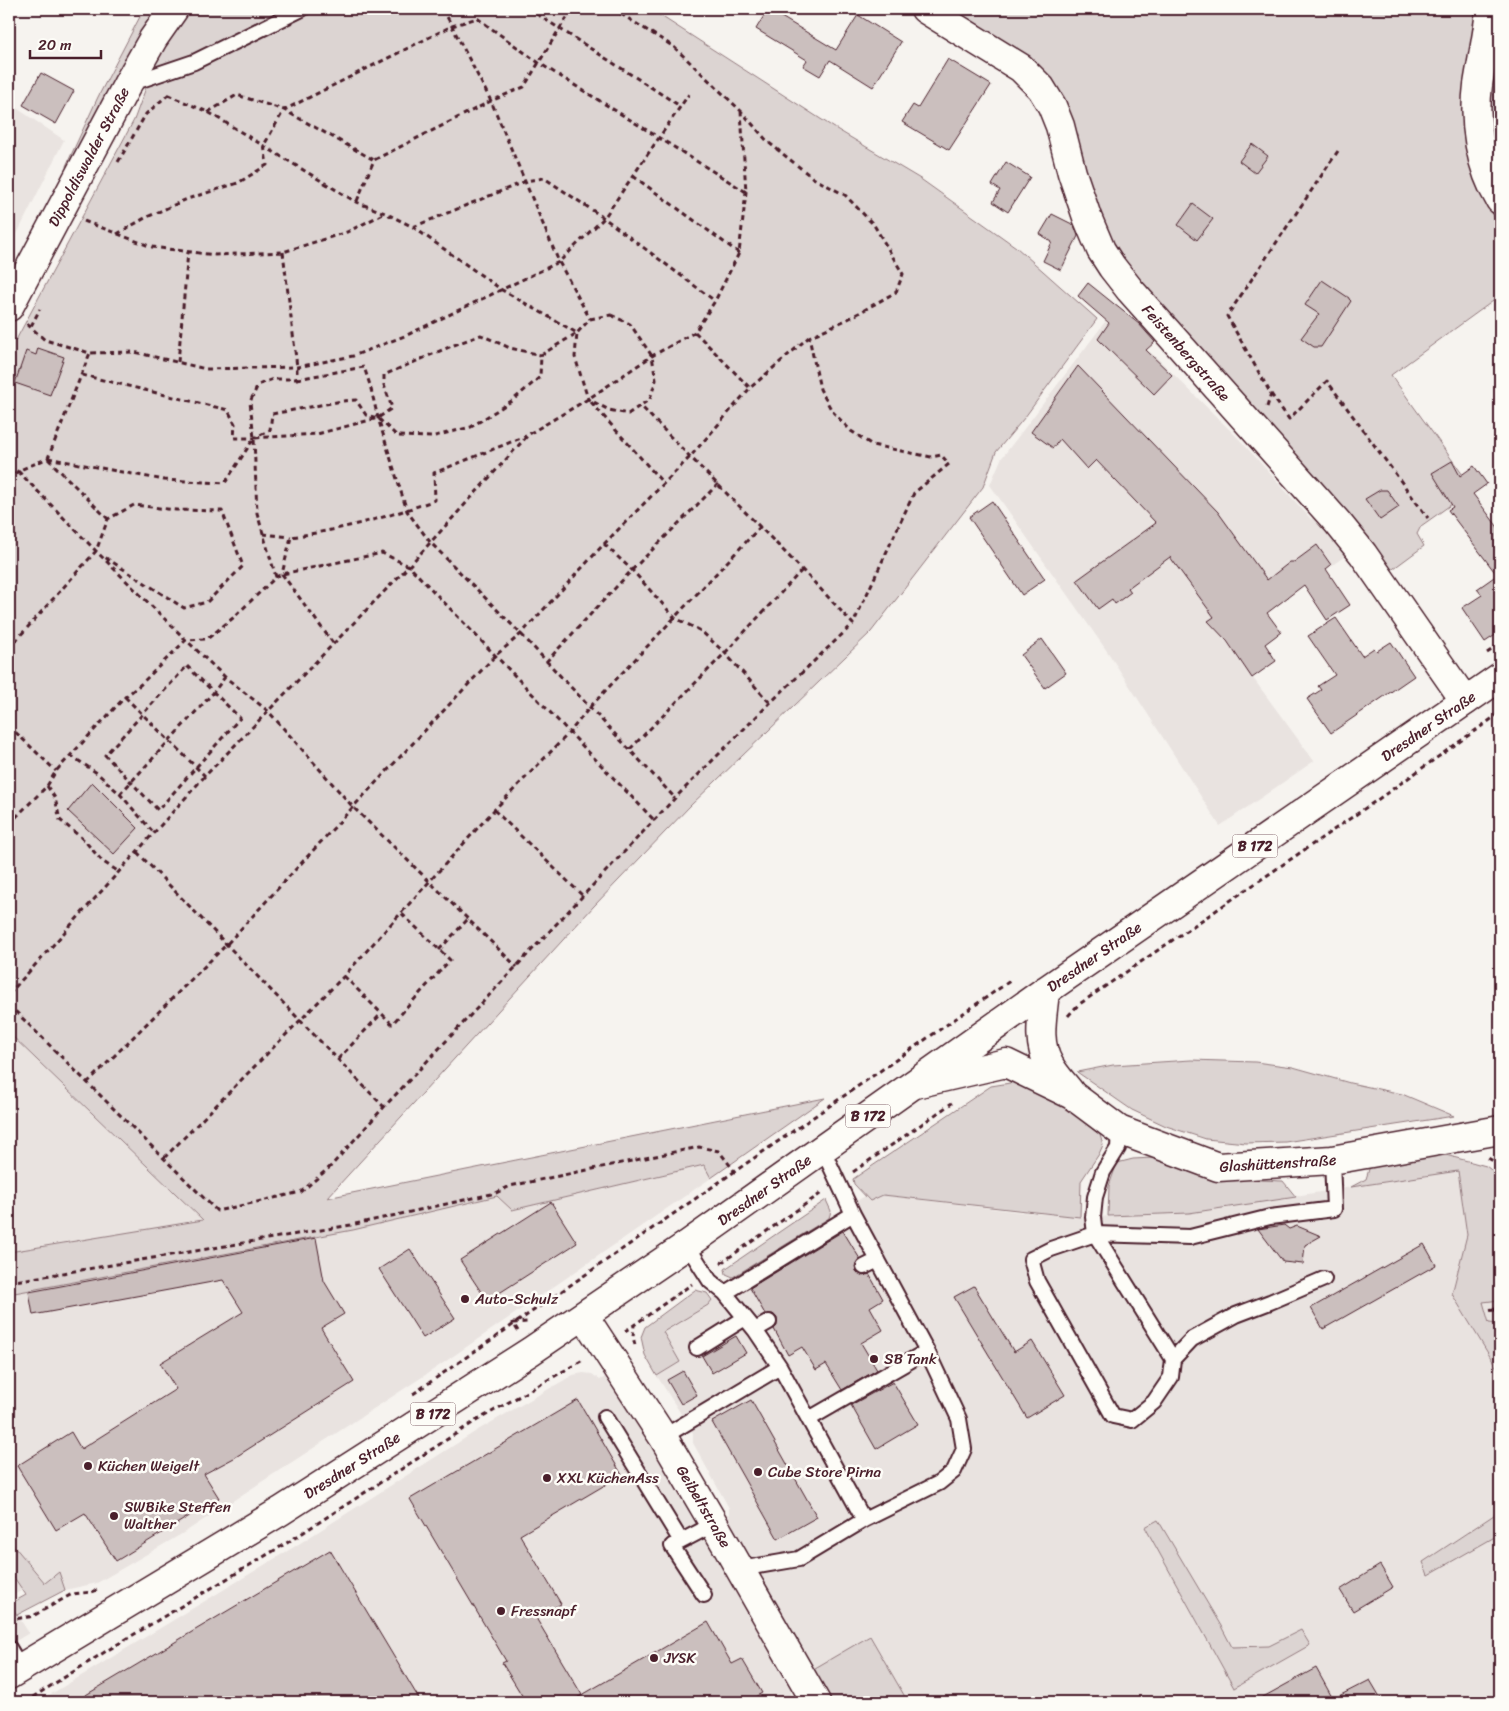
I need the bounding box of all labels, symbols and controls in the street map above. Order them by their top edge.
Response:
scale bar [30,28,101,60]
text: 20 m [38,32,72,58]
street label: Dippoldiswalder Straße [41,82,137,232]
street label: Feistenbergstraße [1135,298,1237,407]
street label: Dresdner Straße [1376,684,1482,768]
road number: B 172 [1232,834,1278,858]
street label: Dresdner Straße [1041,915,1148,999]
road number: B 172 [846,1104,890,1128]
street label: Glashüttenstraße [1219,1146,1339,1180]
street label: Dresdner Straße [712,1147,817,1233]
place label: Auto-Schulz [474,1286,559,1312]
marker: Auto-Schulz [459,1293,471,1305]
place label: SB Tank [884,1346,937,1372]
marker: SB Tank [868,1353,880,1365]
road number: B 172 [410,1402,456,1426]
street label: Dresdner Straße [298,1425,406,1506]
place label: Küchen Weigelt [98,1453,200,1479]
place label: Cube Store Pirna [768,1459,881,1485]
marker: Küchen Weigelt [82,1460,94,1472]
street label: Geibeltstraße [669,1460,738,1553]
place label: XXL KüchenAss [556,1465,659,1491]
marker: Cube Store Pirna [752,1466,764,1478]
marker: XXL KüchenAss [541,1472,553,1484]
place label: SWBike Steffen Walther [124,1494,231,1537]
marker: SWBike Steffen Walther [108,1510,120,1522]
place label: Fressnapf [511,1598,578,1624]
marker: Fressnapf [495,1605,507,1617]
place label: JYSK [663,1645,696,1671]
marker: JYSK [648,1652,660,1664]

